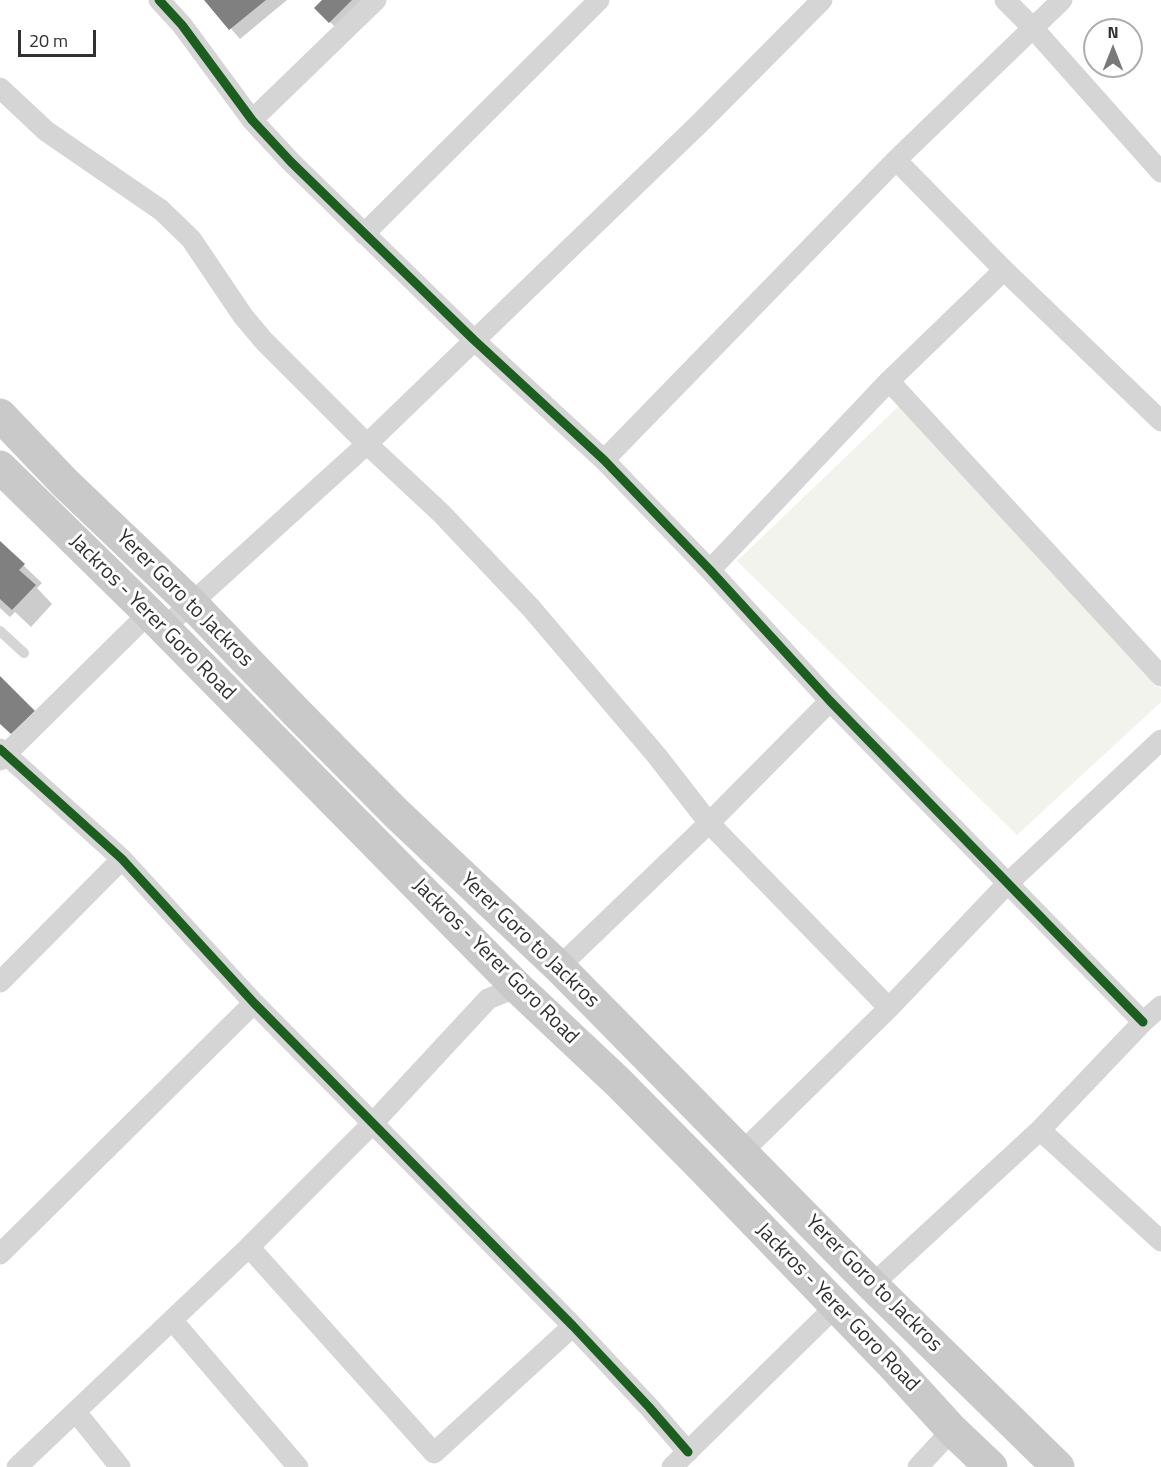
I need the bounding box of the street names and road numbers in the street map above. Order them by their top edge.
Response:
street label: Yerer Goro to Jackros [110,525,258,673]
street label: Jackros - Yerer Goro Road [64,530,240,706]
street label: Yerer Goro to Jackros [454,868,604,1014]
street label: Jackros - Yerer Goro Road [407,874,583,1050]
street label: Yerer Goro to Jackros [799,1210,947,1358]
street label: Jackros - Yerer Goro Road [750,1219,924,1397]

